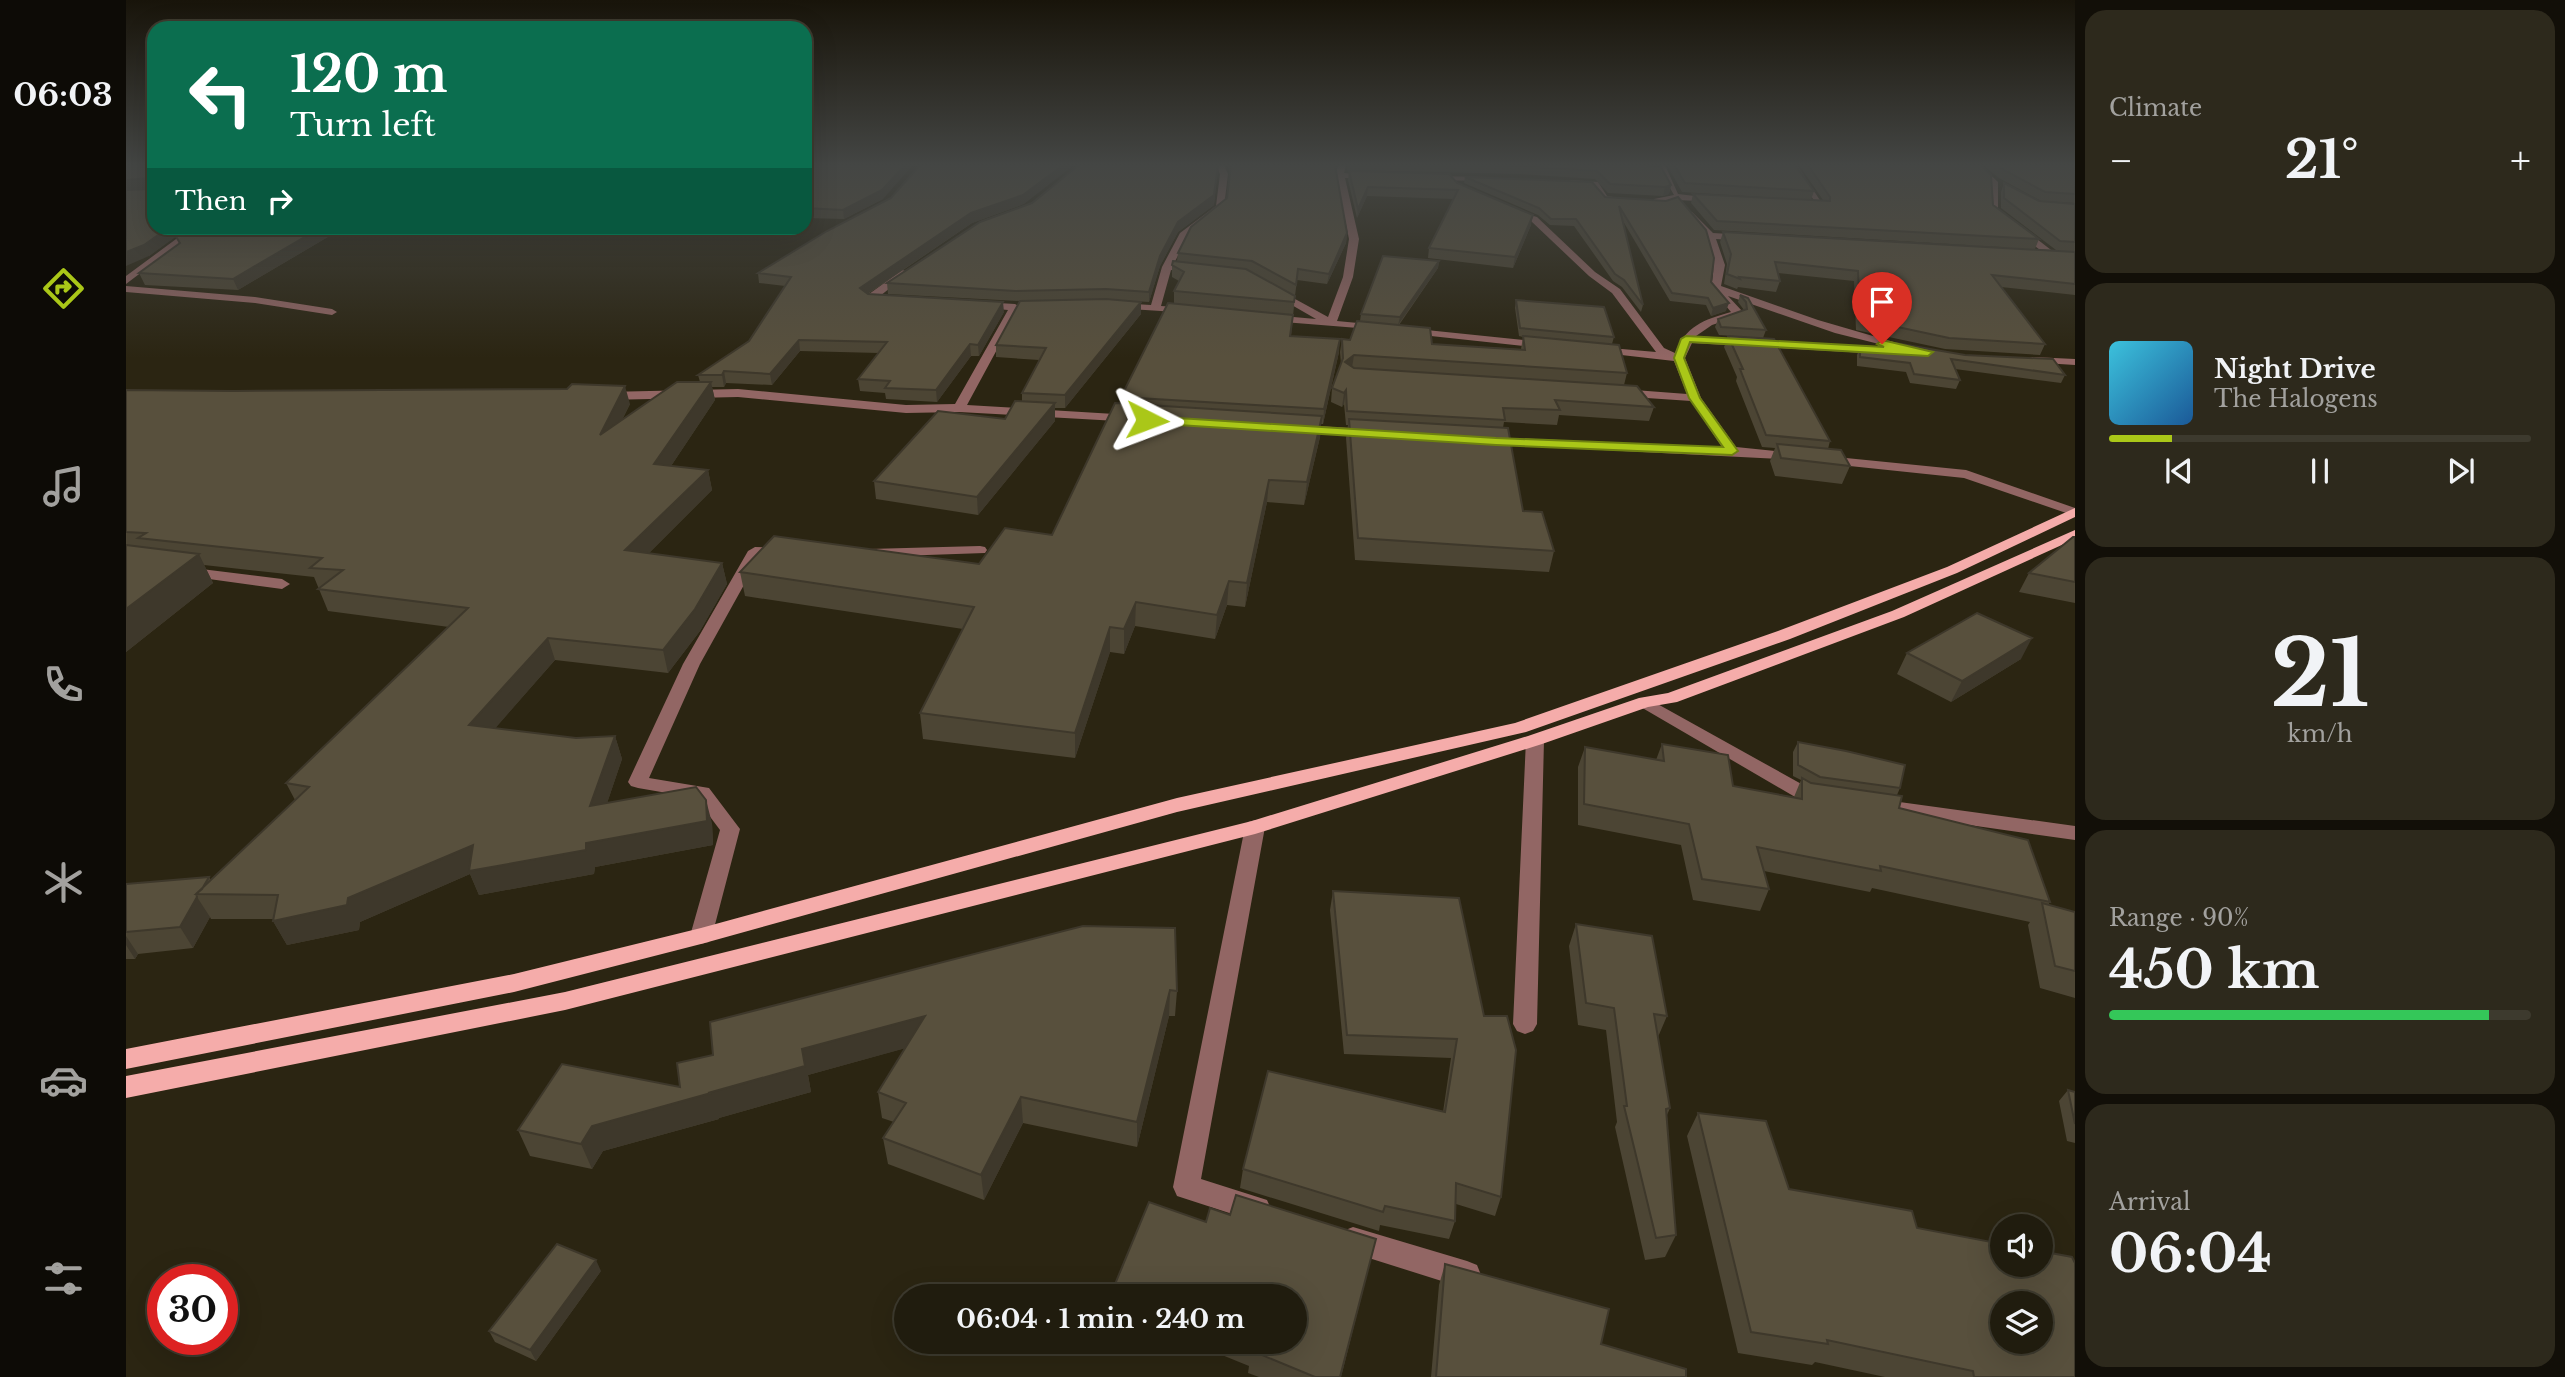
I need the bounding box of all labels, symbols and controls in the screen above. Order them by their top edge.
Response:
text: 120 m [290,44,448,105]
icon: left [175,49,266,140]
text: 06:03 [13,75,113,115]
text: Climate [2109,94,2202,122]
text: Turn left [290,105,436,145]
text: 21° [2285,128,2359,192]
text: − [2109,137,2133,184]
text: + [2510,137,2531,184]
icon: right [261,182,299,220]
text: Then [175,185,247,217]
icon: directions [39,264,88,313]
pin [1852,272,1912,344]
icon: arrive [1863,283,1901,321]
text: Night Drive [2214,353,2376,385]
position arrow [1110,383,1184,457]
text: The Halogens [2214,385,2378,413]
icon: previous [2160,452,2198,490]
icon: pause [2301,452,2339,490]
icon: next [2442,452,2480,490]
icon: music [39,462,88,511]
text: 21 [2271,618,2369,731]
icon: phone [39,660,88,709]
text: km/h [2287,720,2353,748]
icon: climate [39,858,88,907]
text: Range · 90% [2109,904,2249,932]
text: 450 km [2109,938,2320,1002]
icon: car [39,1056,88,1105]
text: Arrival [2109,1188,2190,1216]
map controls [1990,1214,2053,1354]
button: sound [1990,1214,2053,1277]
text: 06:04 [2109,1222,2272,1286]
icon: filters [39,1254,88,1303]
speed limit sign: 30 [147,1264,238,1355]
button: layers [1990,1291,2053,1354]
text: 06:04 · 1 min · 240 m [956,1303,1245,1335]

